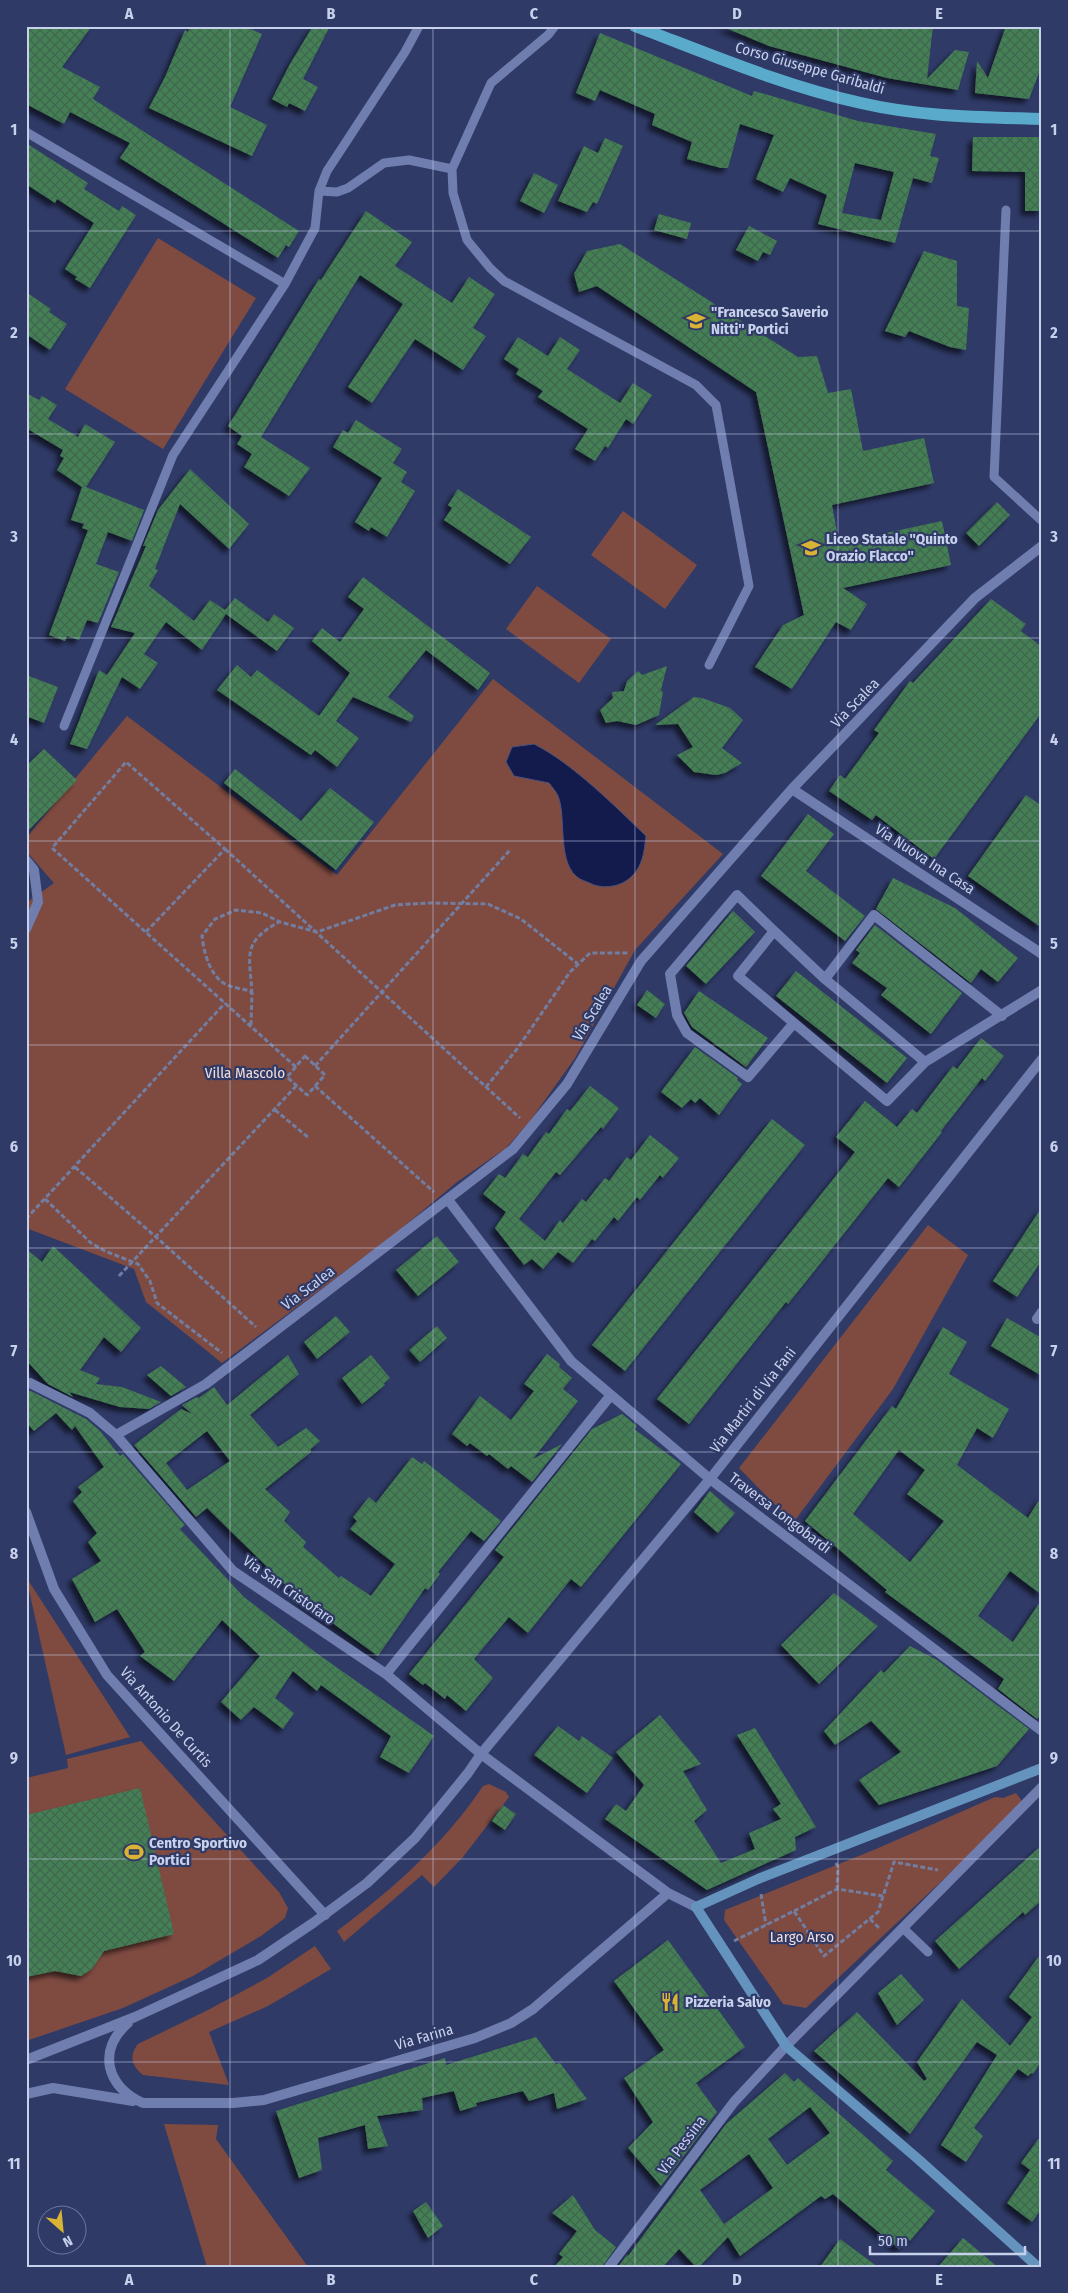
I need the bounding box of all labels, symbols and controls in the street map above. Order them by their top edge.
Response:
text: A [124,4,134,23]
text: B [327,4,336,23]
text: C [530,4,539,23]
text: D [732,4,742,23]
text: E [935,4,943,23]
street label: Corso Giuseppe Garibaldi [733,38,887,98]
text: 1 [11,120,17,139]
text: 1 [1051,120,1057,139]
place label: "Francesco Saverio Nitti" Portici [711,303,829,338]
school or university icon: "Francesco Saverio Nitti" Portici [685,310,707,332]
text: 2 [9,323,18,342]
text: 2 [1049,323,1058,342]
text: 3 [9,527,18,546]
text: 3 [1049,527,1058,546]
place label: Liceo Statale "Quinto Orazio Flacco" [826,530,958,565]
school or university icon: Liceo Statale "Quinto Orazio Flacco" [800,537,822,559]
street label: Via Scalea [827,675,883,731]
text: 4 [10,730,18,749]
text: 4 [1050,730,1058,749]
street label: Via Nuova Ina Casa [872,820,978,898]
text: 5 [10,934,18,953]
text: 5 [1050,934,1058,953]
street label: Via Scalea [568,982,616,1044]
park label: Villa Mascolo [205,1064,285,1082]
text: 6 [10,1137,18,1156]
text: 6 [1050,1137,1058,1156]
street label: Via Scalea [278,1262,338,1314]
text: 7 [11,1341,18,1360]
text: 7 [1051,1341,1058,1360]
street label: Via Martiri di Via Fani [706,1344,800,1456]
street label: Traversa Longobardi [725,1469,835,1557]
text: 8 [10,1544,19,1563]
text: 8 [1050,1544,1059,1563]
street label: Via San Cristofaro [240,1552,339,1628]
street label: Via Antonio De Curtis [116,1663,216,1771]
text: 9 [10,1748,18,1767]
text: 9 [1050,1748,1058,1767]
place label: Centro Sportivo Portici [149,1834,247,1869]
sports icon: Centro Sportivo Portici [123,1841,145,1863]
park label: Largo Arso [770,1928,834,1946]
text: 10 [6,1951,22,1970]
text: 10 [1046,1951,1062,1970]
restaurant icon: Pizzeria Salvo [659,1991,681,2013]
place label: Pizzeria Salvo [685,1993,771,2011]
street label: Via Farina [393,2020,455,2054]
street label: Via Pessina [654,2112,710,2178]
text: 11 [7,2154,21,2173]
text: 11 [1047,2154,1061,2173]
north arrow [38,2206,88,2256]
scale bar [870,2223,1026,2255]
text: N [60,2232,75,2251]
text: 50 m [878,2232,908,2250]
text: A [124,2270,134,2289]
text: B [327,2270,336,2289]
text: C [530,2270,539,2289]
text: D [732,2270,742,2289]
text: E [935,2270,943,2289]

